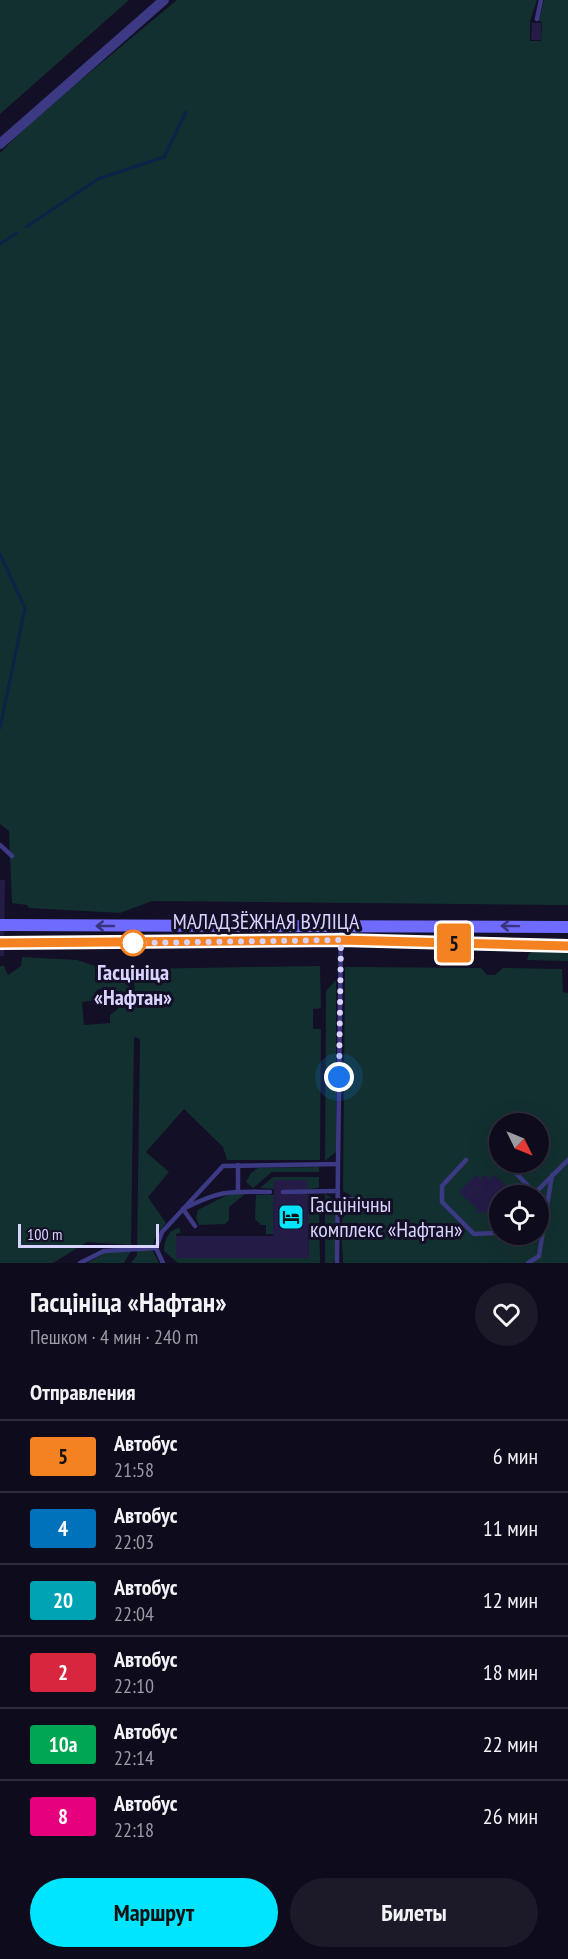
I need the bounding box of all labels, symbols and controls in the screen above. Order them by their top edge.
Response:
street label: МАЛАДЗЁЖНАЯ ВУЛІЦА [173,907,360,935]
one-way arrow [95,920,115,932]
one-way arrow [500,921,520,932]
line badge: 5 [434,924,474,962]
marker: Гасцініца «Нафтан» [120,930,146,956]
text: 5 [449,930,459,957]
place label: Гасцініца «Нафтан» [94,958,172,1011]
your location [324,1062,354,1092]
north arrow [489,1113,549,1173]
map controls [489,1113,549,1245]
button: locate [489,1185,549,1245]
place label: Гасцінічны комплекс «Нафтан» [310,1190,462,1243]
hotel icon: Гасцінічны комплекс «Нафтан» [276,1202,306,1232]
scale bar [18,1221,159,1248]
text: 100 m [27,1224,62,1244]
text: Гасцініца «Нафтан» [30,1283,227,1320]
button: heart [475,1283,538,1346]
text: Пешком · 4 мин · 240 m [30,1324,198,1350]
text: Отправления [30,1378,136,1406]
text: Автобус [114,1429,177,1457]
text: 6 мин [493,1442,538,1470]
text: 5 [58,1443,68,1470]
text: 21:58 [114,1457,154,1483]
text: Автобус [114,1501,177,1529]
text: 11 мин [483,1514,538,1542]
text: 4 [58,1515,68,1542]
text: 22:03 [114,1529,154,1555]
text: Автобус [114,1573,177,1601]
text: 12 мин [483,1586,538,1614]
text: 20 [53,1587,73,1614]
text: 22:04 [114,1601,154,1627]
text: Автобус [114,1645,177,1673]
text: 18 мин [483,1658,538,1686]
text: 2 [58,1659,68,1686]
text: 22:10 [114,1673,154,1699]
text: Автобус [114,1717,177,1745]
text: 22 мин [483,1730,538,1758]
text: 10а [49,1731,77,1758]
text: 22:14 [114,1745,154,1771]
text: Автобус [114,1789,177,1817]
text: 26 мин [483,1802,538,1830]
text: 8 [58,1803,68,1830]
text: 22:18 [114,1817,154,1843]
button: Маршрут [30,1878,278,1947]
button: Билеты [290,1878,538,1947]

